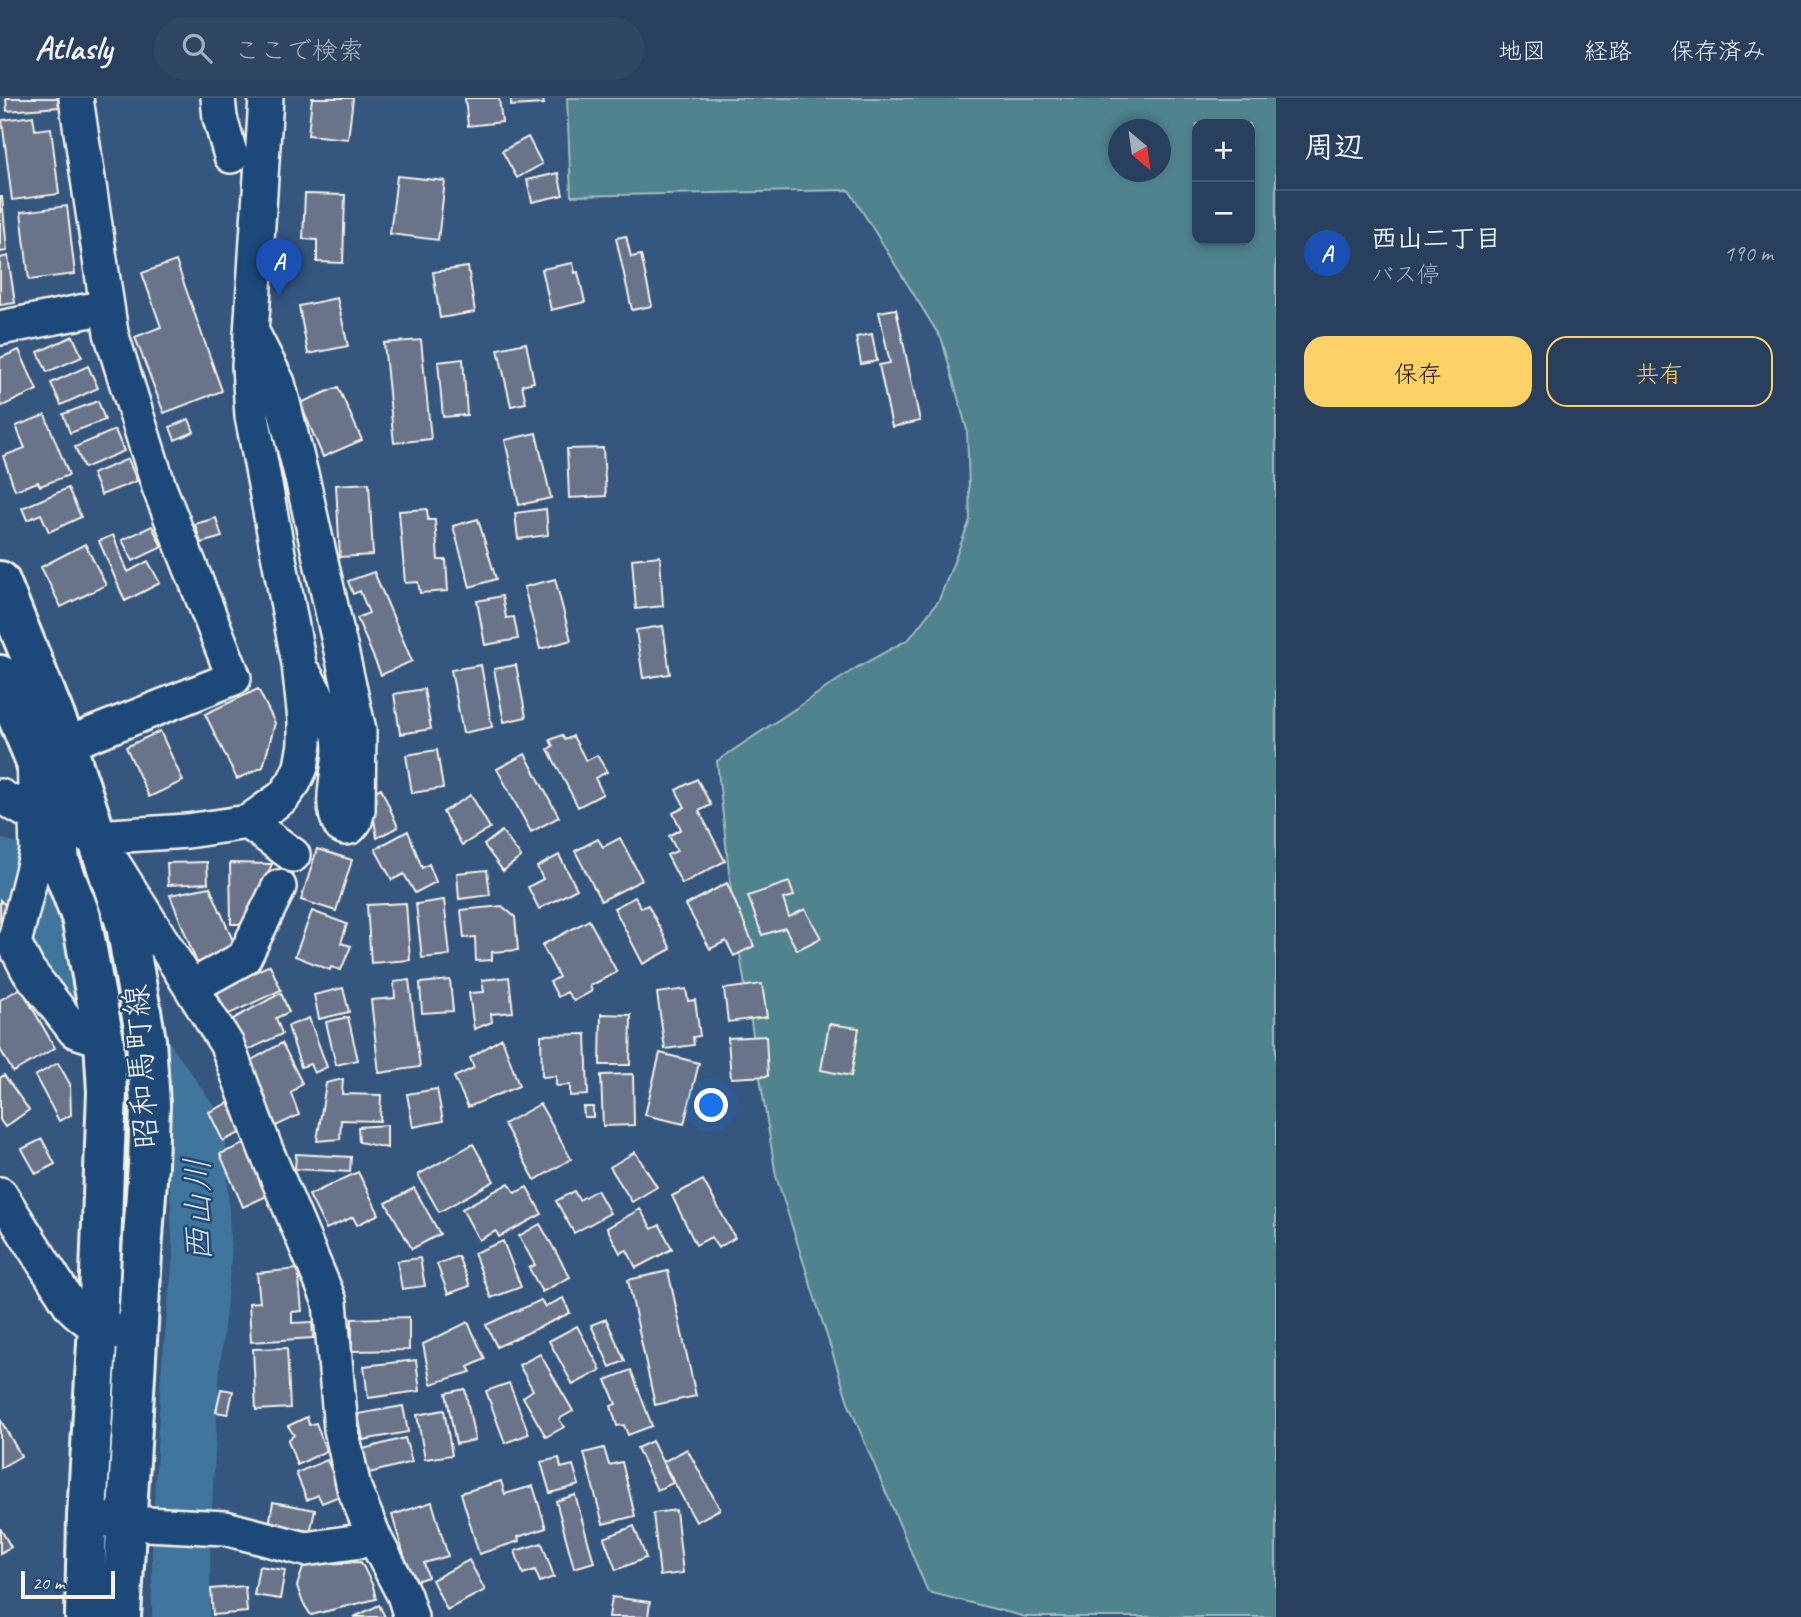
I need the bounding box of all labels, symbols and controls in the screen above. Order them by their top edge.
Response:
search box [154,17,644,80]
text: Atlasly [35,27,112,69]
icon: search [178,29,216,67]
text: ここで検索 [234,34,364,67]
text: 地図 [1498,36,1546,66]
text: 経路 [1584,36,1632,66]
text: 保存済み [1670,36,1766,66]
north arrow [1108,119,1171,182]
map controls [1192,119,1255,245]
button: + [1192,119,1255,182]
text: 周辺 [1304,128,1364,166]
button: − [1192,182,1255,245]
text: 西山二丁目 [1371,222,1501,255]
pin: A [256,238,302,296]
text: A [1321,239,1333,268]
text: 190 m [1724,239,1773,268]
text: バス停 [1371,260,1440,289]
button: 保存 [1304,336,1532,407]
button: 共有 [1546,336,1773,407]
street label: 昭和馬町線 [114,983,168,1151]
your location [694,1088,728,1122]
water label: 西山川 [175,1157,221,1263]
scale bar [21,1568,116,1600]
text: 20 m [32,1571,64,1595]

